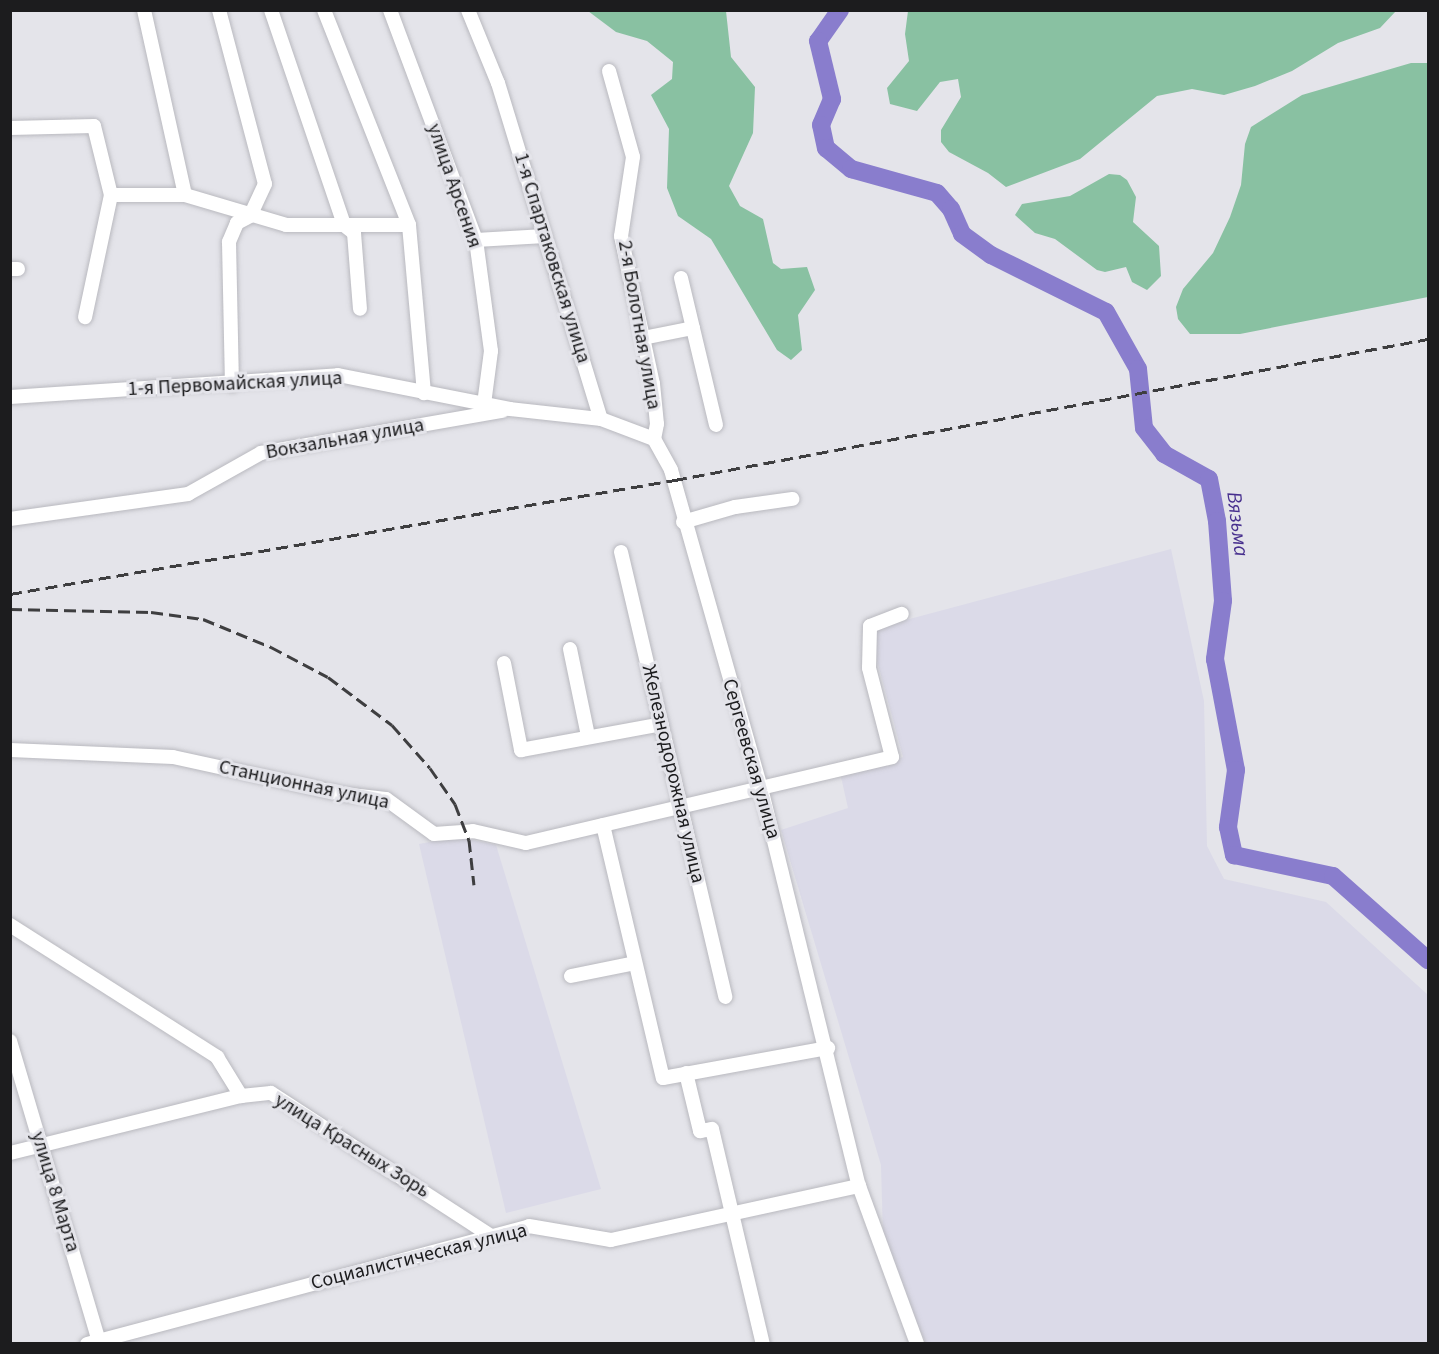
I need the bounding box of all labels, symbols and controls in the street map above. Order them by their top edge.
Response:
street label: улица Арсения [422,121,486,251]
street label: 1-я Спартаковская улица [509,150,595,366]
street label: 2-я Болотная улица [612,239,666,411]
street label: 1-я Первомайская улица [127,366,343,402]
street label: Вокзальная улица [264,413,426,465]
water label: Вязьма [1222,490,1254,558]
street label: Железнодорожная улица [636,662,710,886]
street label: Сергеевская улица [717,676,785,842]
street label: Станционная улица [217,755,391,815]
street label: улица Красных Зорь [270,1089,434,1203]
street label: улица 8 Марта [25,1129,85,1255]
street label: Социалистическая улица [308,1219,530,1295]

